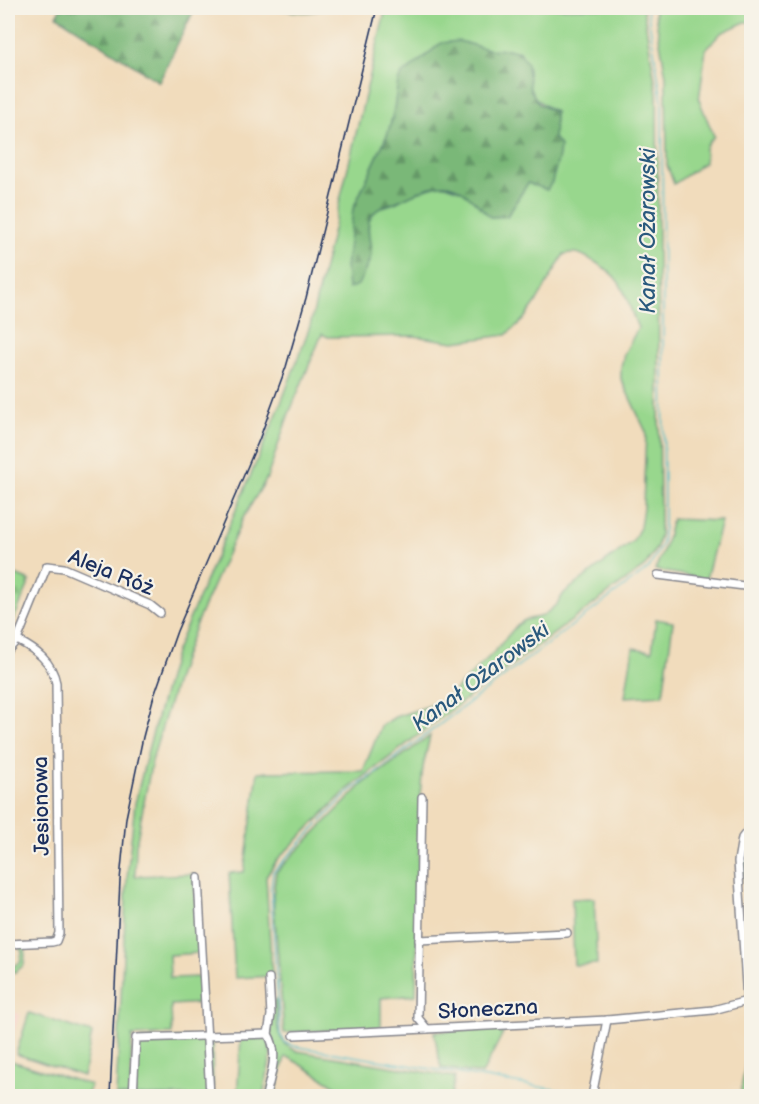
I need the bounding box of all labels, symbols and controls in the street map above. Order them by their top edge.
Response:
water label: Kanał Ożarowski [635,147,662,314]
street label: Aleja Róż [65,544,158,601]
water label: Kanał Ożarowski [407,616,556,738]
street label: Jesionowa [28,756,55,856]
street label: Słoneczna [437,994,539,1025]

